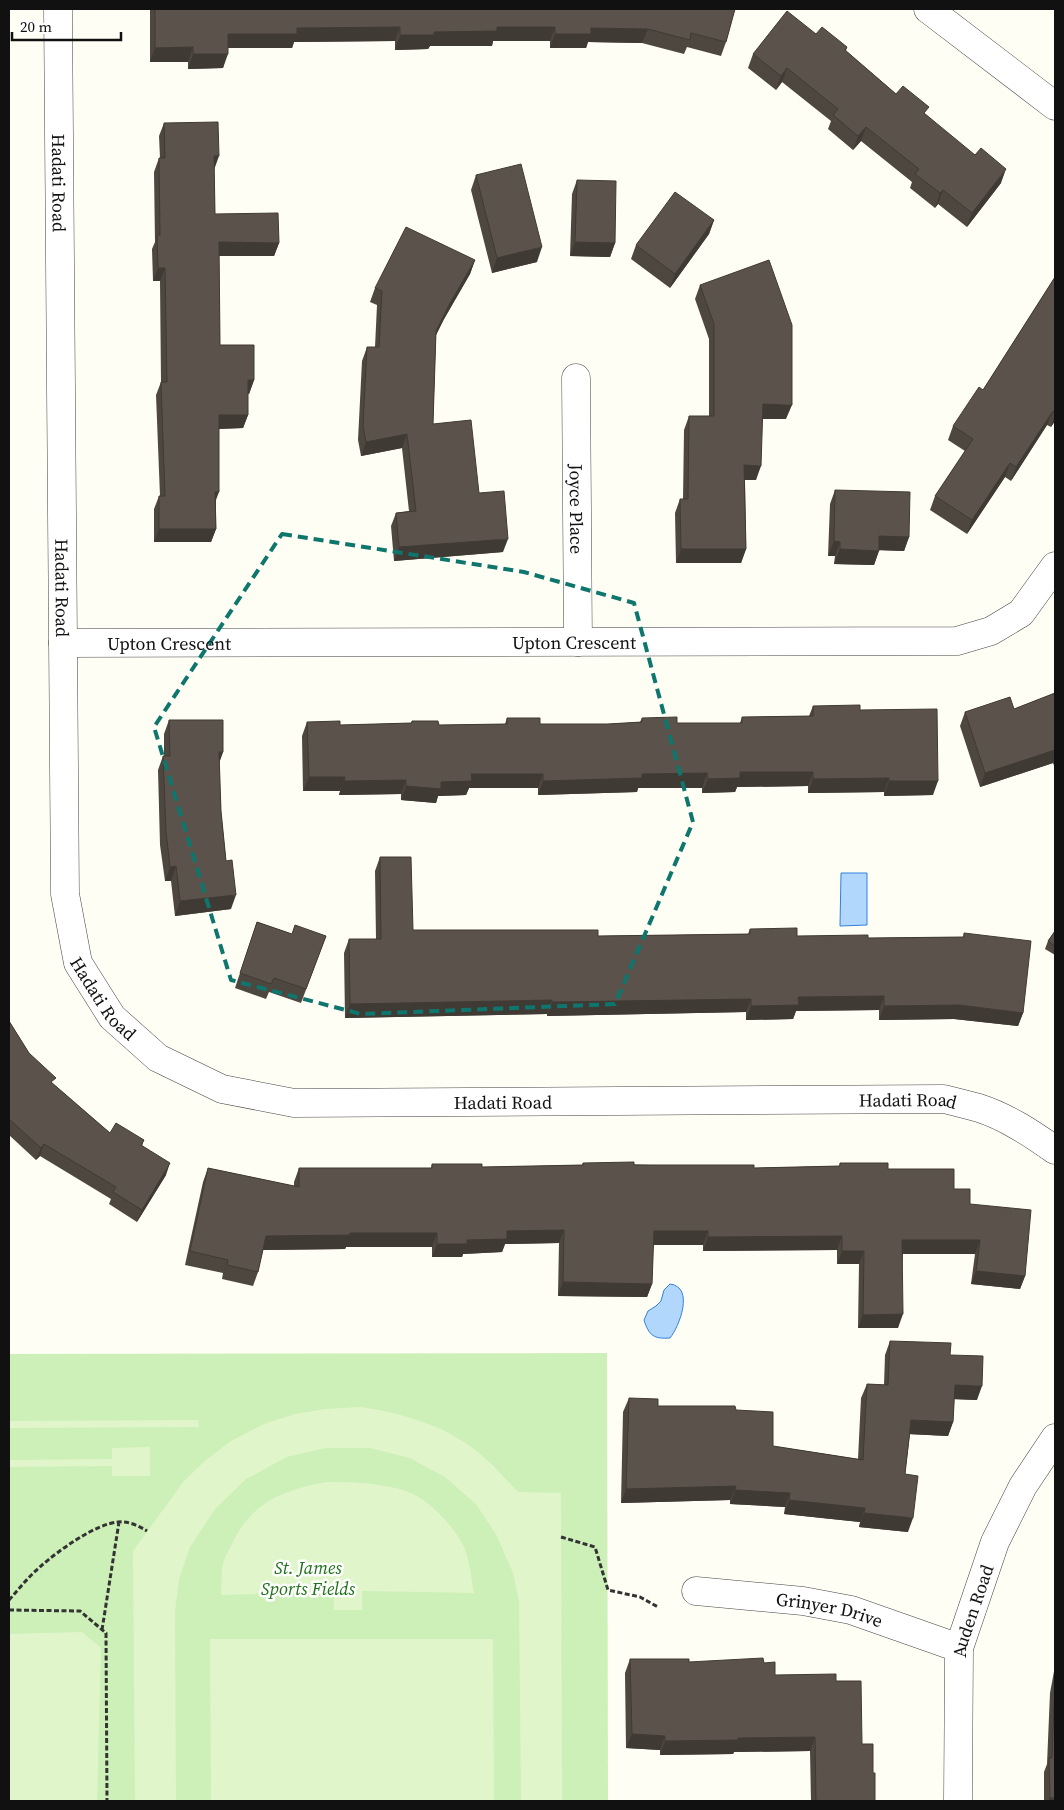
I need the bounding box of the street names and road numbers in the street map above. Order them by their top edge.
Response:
street label: Hadati Road [46,134,72,232]
street label: Joyce Place [564,463,590,554]
street label: Hadati Road [50,539,75,637]
street label: Upton Crescent [512,629,636,654]
street label: Upton Crescent [107,630,231,655]
street label: Hadati Road [65,952,142,1046]
street label: Hadati Road [859,1086,960,1114]
street label: Hadati Road [454,1089,552,1115]
street label: Auden Road [946,1561,999,1658]
street label: Grinyer Drive [775,1586,886,1633]

